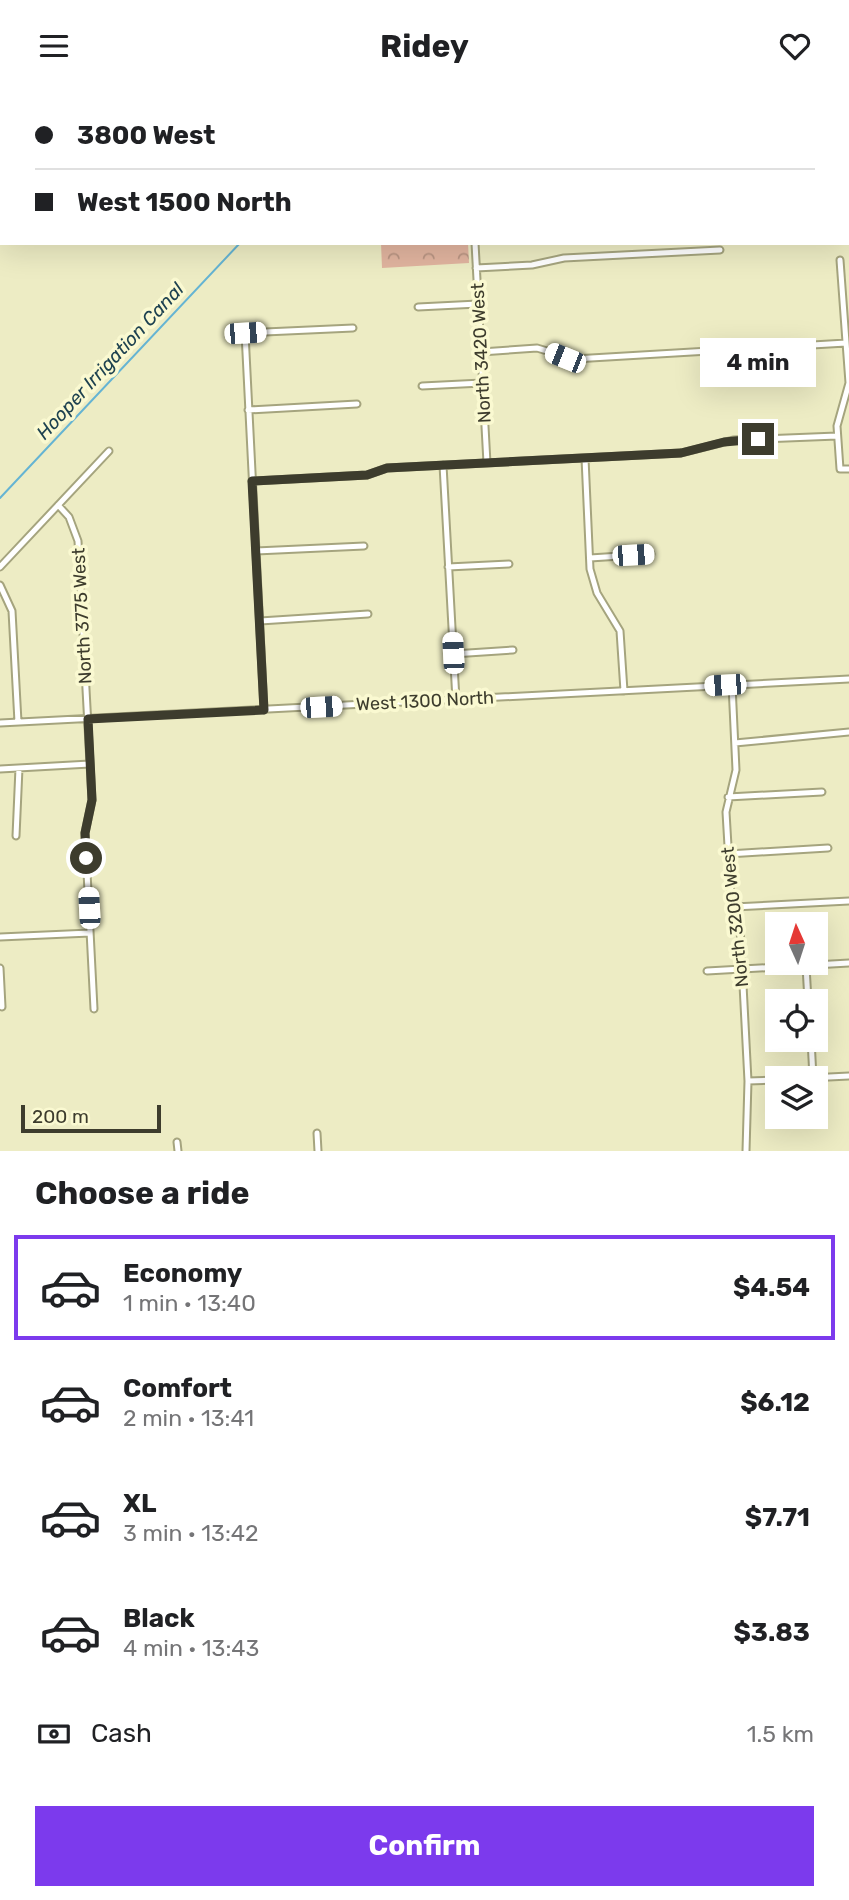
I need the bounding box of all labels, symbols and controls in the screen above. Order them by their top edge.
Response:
icon: menu [35,27,73,65]
text: Ridey [380,27,469,65]
icon: heart [776,27,814,65]
text: 3800 West [77,120,215,151]
text: West 1500 North [77,187,292,218]
water label: Hooper Irrigation Canal [31,278,189,444]
street label: North 3420 West [466,282,496,424]
car [224,321,267,345]
callout: 4 min [700,337,816,387]
car [542,340,589,376]
text: 4 min [726,348,790,376]
route end [742,423,774,455]
car [612,543,655,567]
street label: North 3775 West [67,547,97,685]
car [442,631,465,675]
car [704,673,747,697]
street label: West 1300 North [355,686,495,716]
car [300,695,343,719]
route start [70,842,102,874]
street label: North 3200 West [717,846,753,988]
car [78,886,101,930]
north arrow [765,912,828,975]
map controls [765,912,828,1129]
button: locate [765,989,828,1052]
button: layers [765,1066,828,1129]
scale bar [21,1102,161,1134]
text: 200 m [32,1105,89,1128]
text: Choose a ride [35,1174,249,1212]
icon: car [39,1256,102,1319]
text: Economy [123,1258,242,1289]
text: $4.54 [733,1272,810,1303]
text: 1 min · 13:40 [123,1289,256,1317]
icon: car [39,1371,102,1434]
text: Comfort [123,1373,232,1404]
text: $6.12 [740,1387,810,1418]
text: 2 min · 13:41 [123,1404,254,1432]
icon: car [39,1486,102,1549]
text: XL [123,1488,156,1519]
text: $7.71 [745,1502,810,1533]
text: 3 min · 13:42 [123,1519,259,1547]
icon: car [39,1601,102,1664]
text: Black [123,1603,195,1634]
text: $3.83 [733,1617,810,1648]
text: 4 min · 13:43 [123,1634,259,1662]
icon: cash [35,1715,73,1753]
text: Cash [91,1718,152,1749]
text: 1.5 km [747,1720,814,1748]
button: Confirm [35,1806,814,1886]

